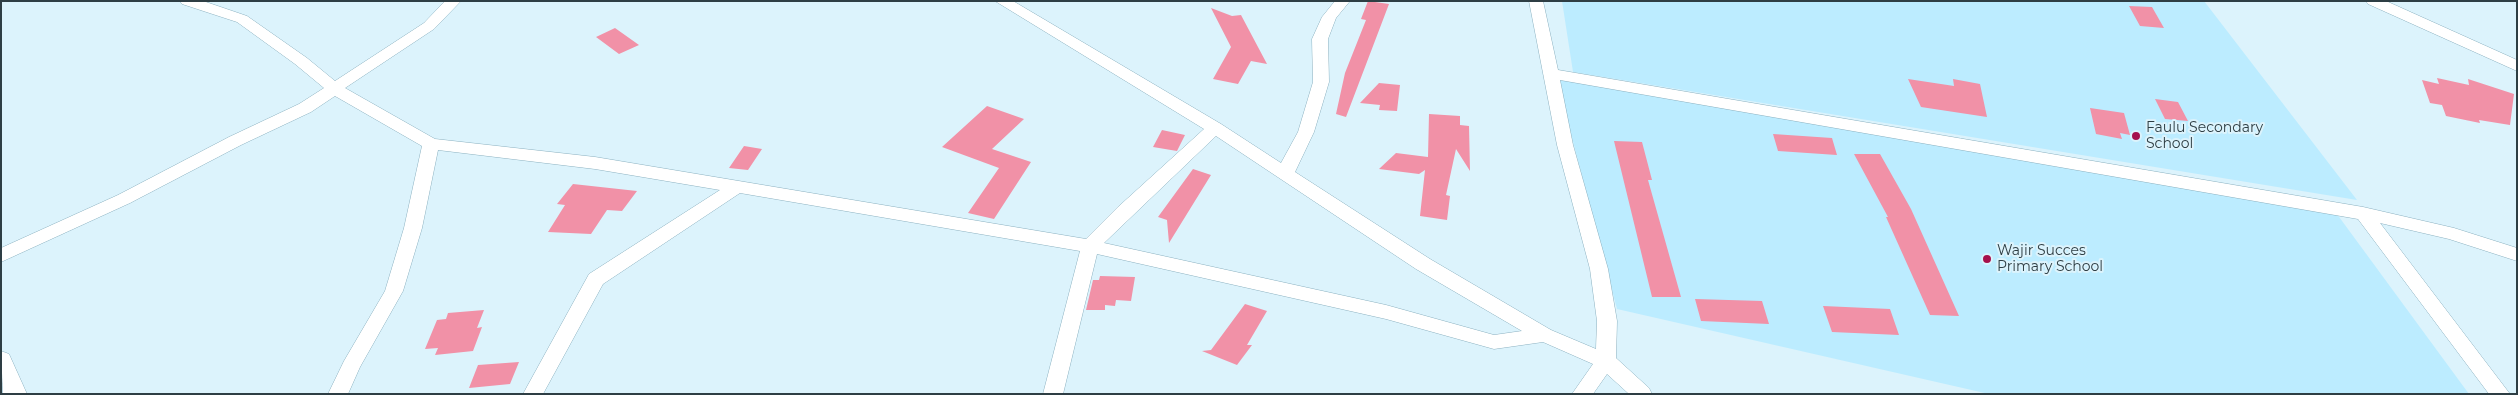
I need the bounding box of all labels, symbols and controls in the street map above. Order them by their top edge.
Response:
place label: Faulu Secondary School [2146,120,2263,152]
marker: Faulu Secondary School [2130,130,2142,142]
place label: Wajir Succes Primary School [1997,243,2103,276]
marker: Wajir Succes Primary School [1981,253,1993,265]

